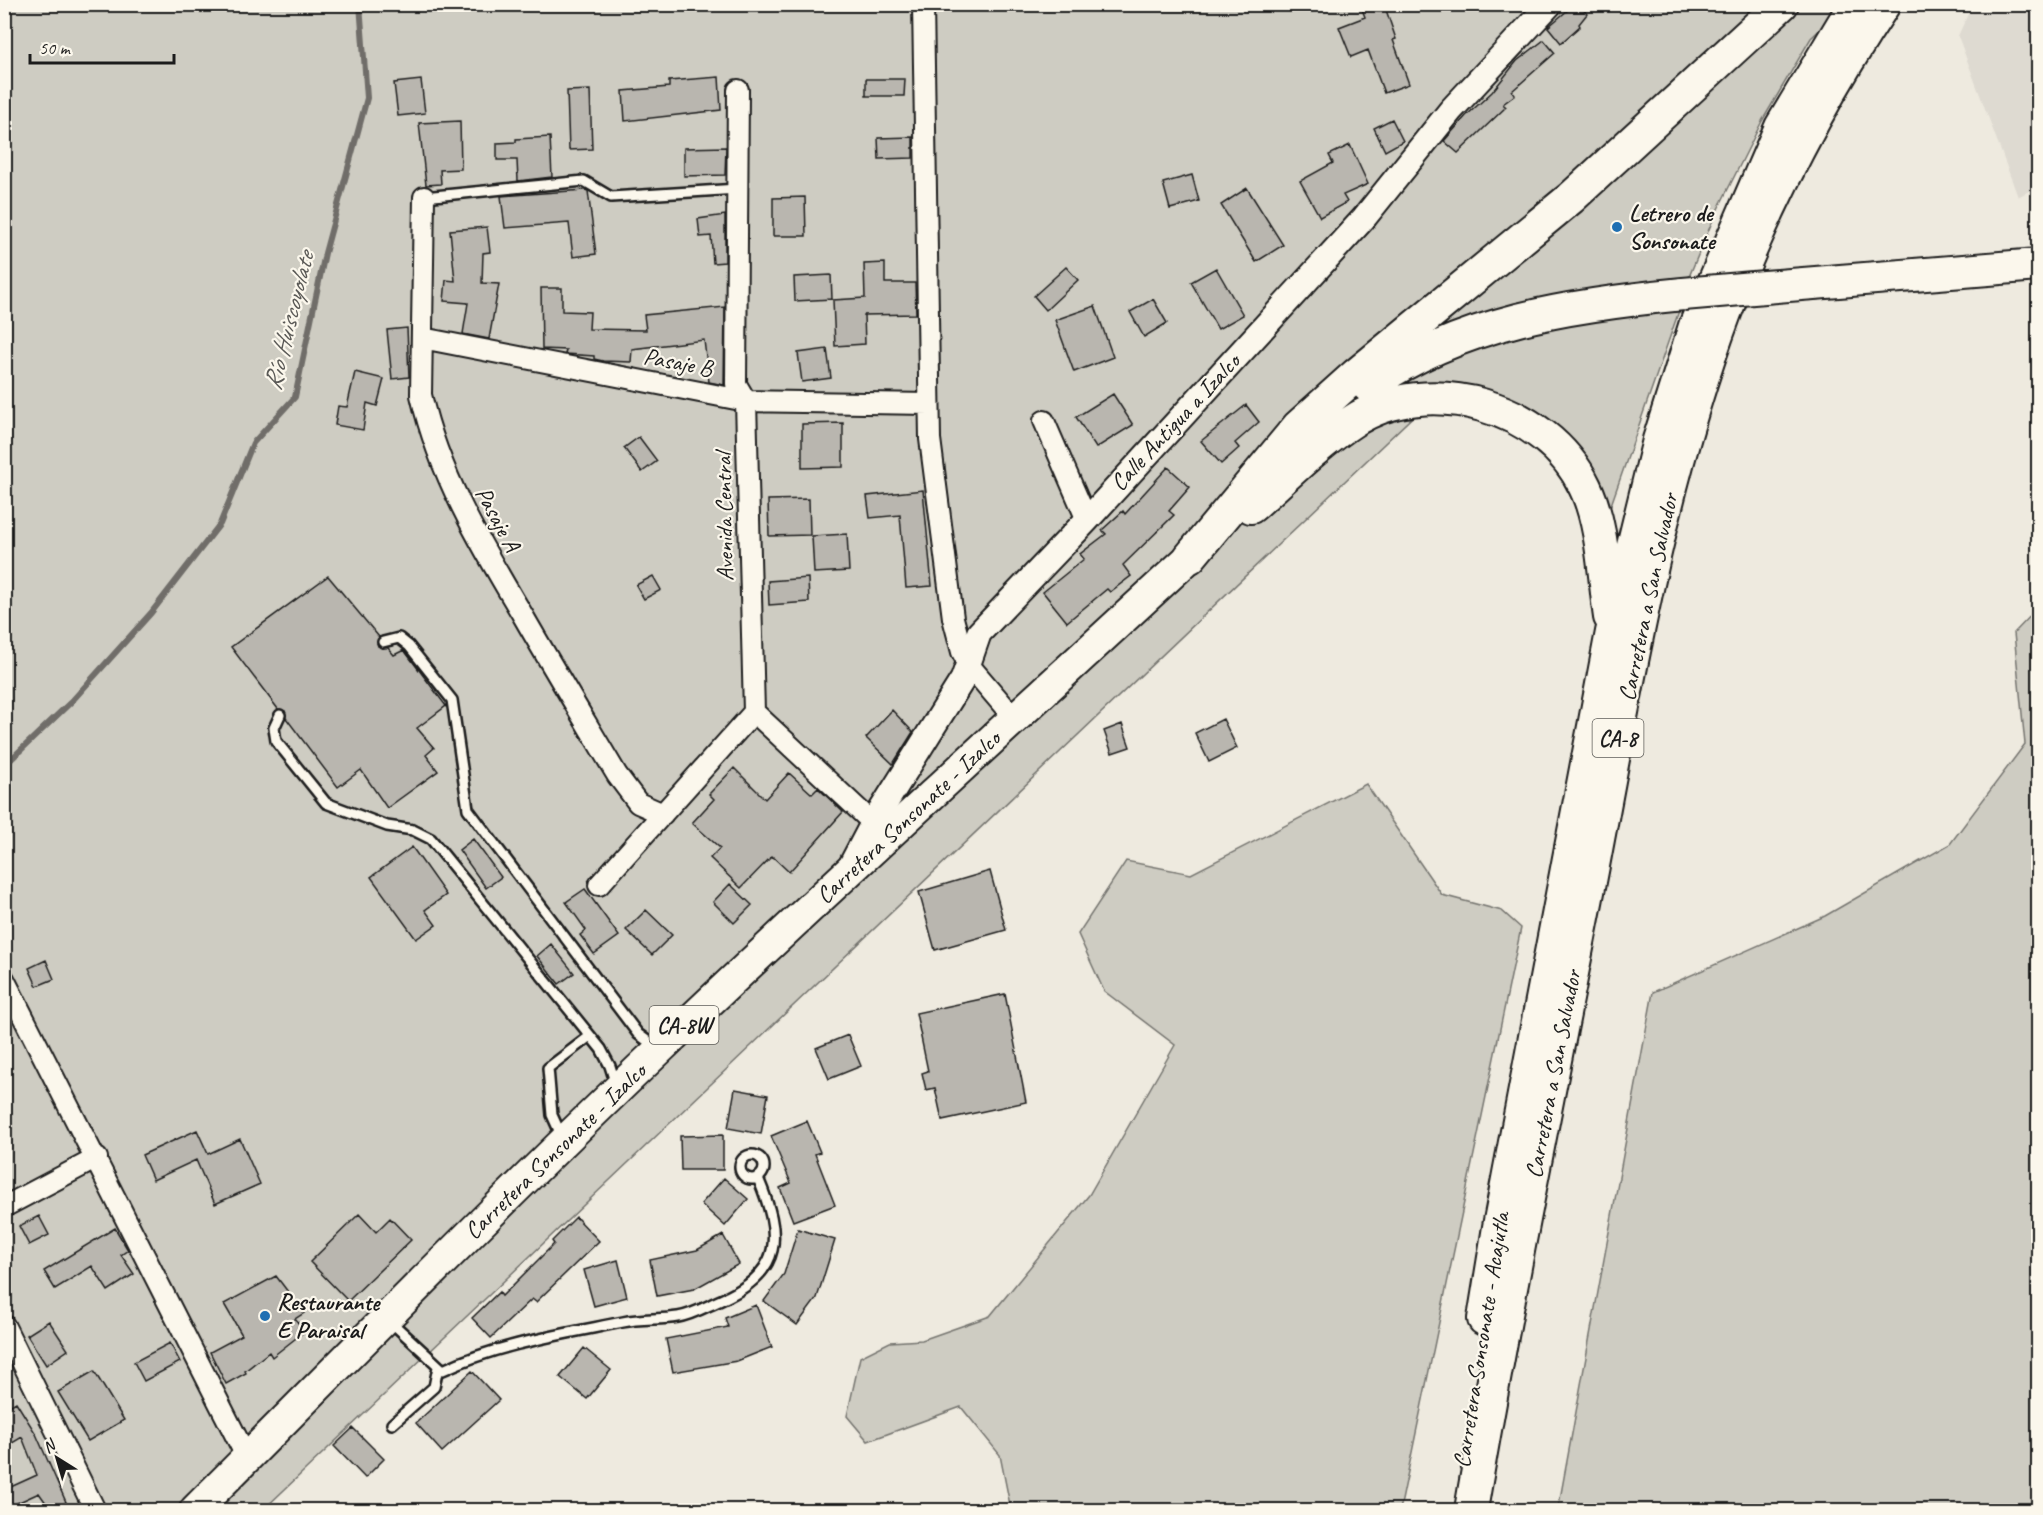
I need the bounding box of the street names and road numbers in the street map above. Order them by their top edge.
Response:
street label: Pasaje B [641,341,716,384]
street label: Calle Antigua a Izalco [1104,345,1248,497]
street label: Avenida Central [708,449,740,581]
street label: Pasaje A [469,481,528,557]
street label: Carretera a San Salvador [1611,488,1685,703]
road number: CA-8 [1592,719,1644,757]
street label: Carretera Sonsonate - Izalco [810,722,1008,910]
street label: Carretera a San Salvador [1518,965,1588,1181]
road number: CA-8W [650,1006,718,1044]
street label: Carretera Sonsonate - Izalco [458,1055,654,1246]
street label: Carretera Sonsonate - Acajutla [1446,1208,1516,1470]

